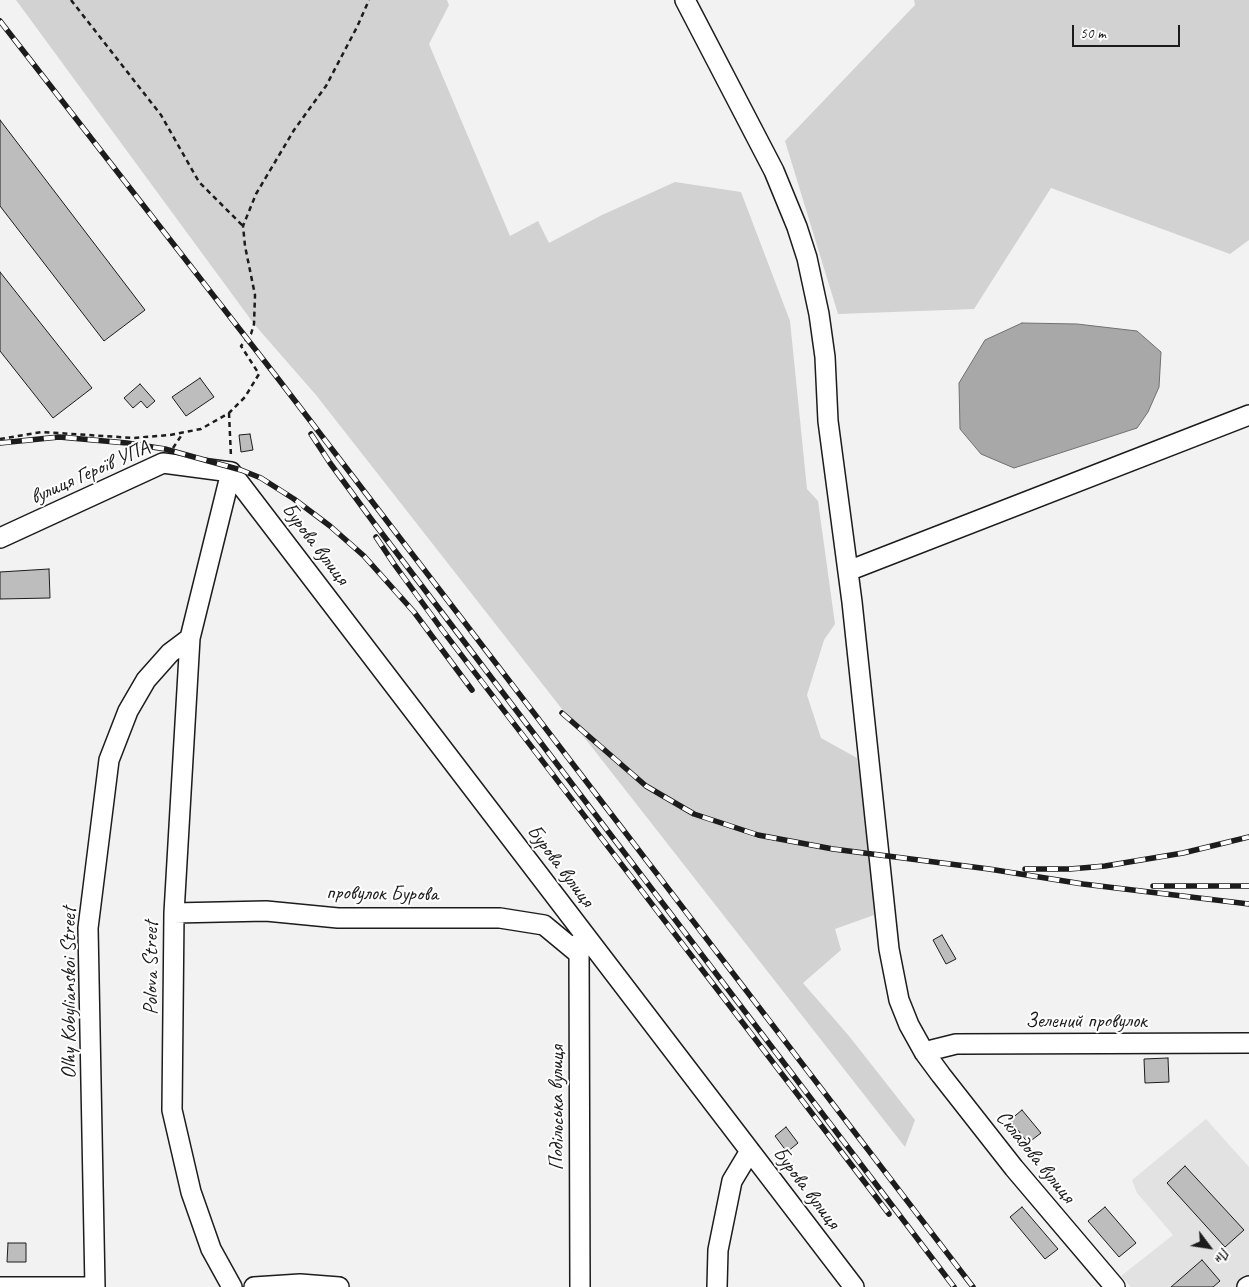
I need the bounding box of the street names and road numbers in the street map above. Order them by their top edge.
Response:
street label: вулиця Героїв УПА [27,436,153,510]
street label: Бурова вулиця [276,498,354,590]
street label: Бурова вулиця [521,820,599,912]
street label: провулок Бурова [326,880,438,908]
street label: Olhy Kobylianskoi Street [56,907,82,1079]
street label: Polova Street [138,921,164,1015]
street label: Зелений провулок [1025,1008,1147,1034]
street label: Подільська вулиця [544,1045,570,1171]
street label: Складова вулиця [990,1106,1080,1208]
street label: Бурова вулиця [767,1142,845,1234]

